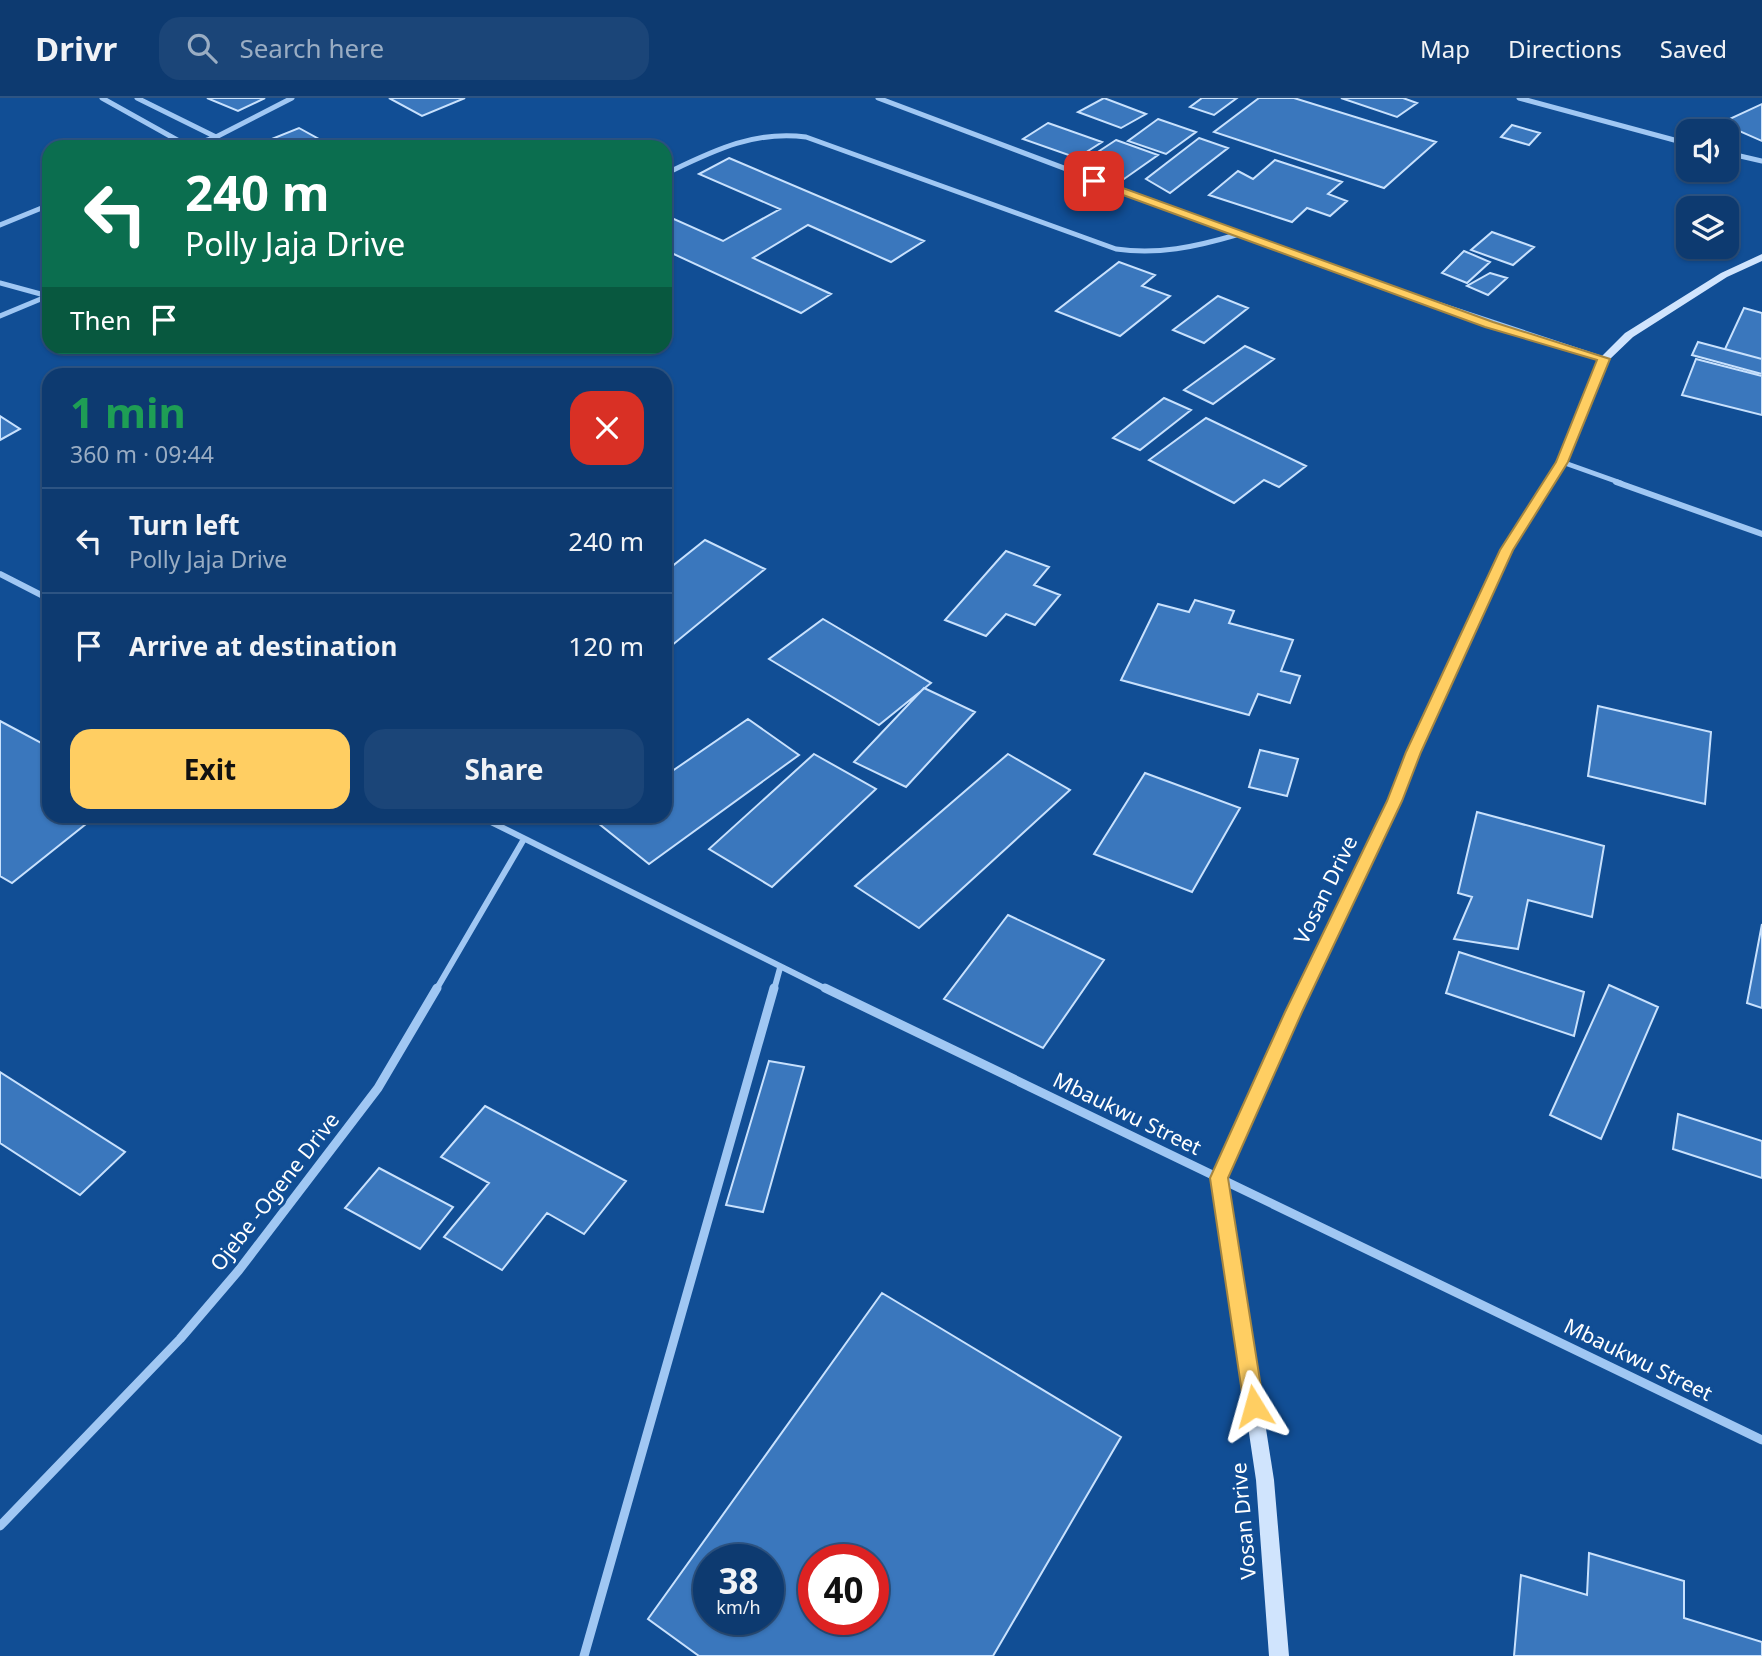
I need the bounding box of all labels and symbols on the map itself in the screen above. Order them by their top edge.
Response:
pin [1064,151,1124,211]
street label: Vosan Drive [1287,831,1363,948]
street label: Mbaukwu Street [1049,1065,1207,1161]
street label: Ojebe -Ogene Drive [203,1106,345,1276]
street label: Mbaukwu Street [1560,1311,1718,1407]
position arrow [1217,1369,1291,1443]
street label: Vosan Drive [1224,1462,1262,1581]
speed limit sign: 40 [798,1544,889,1635]

